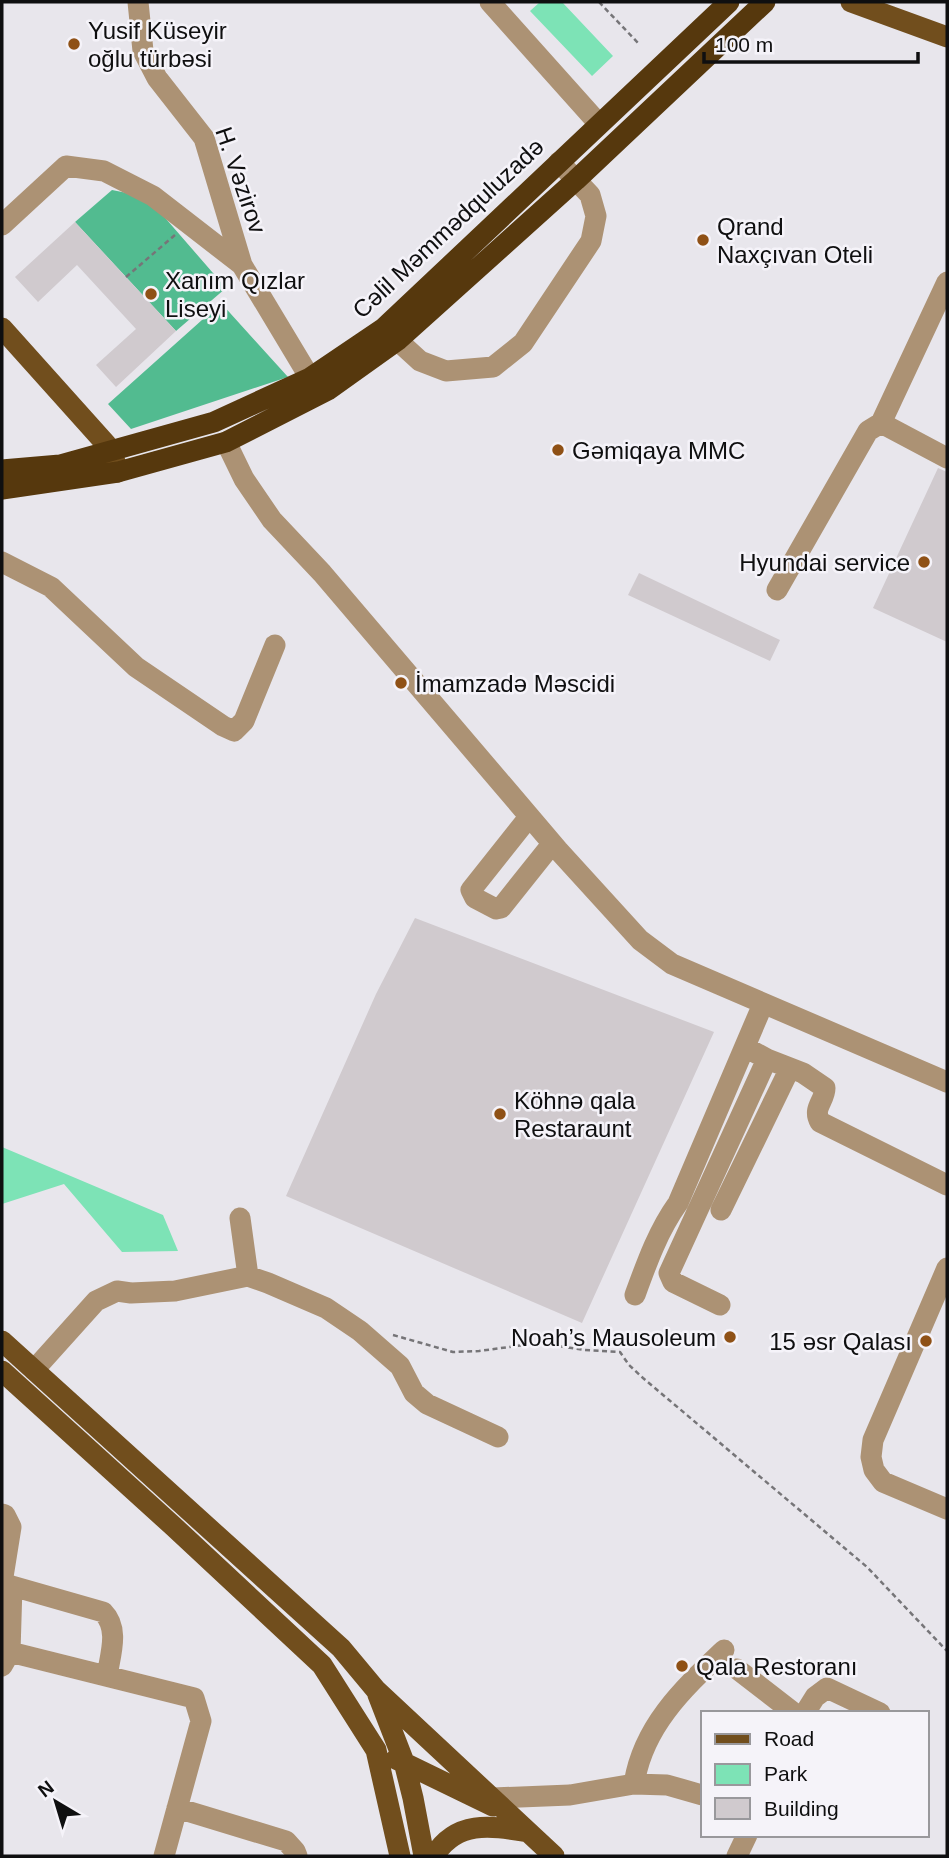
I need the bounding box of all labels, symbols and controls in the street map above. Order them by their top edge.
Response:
place label: Yusif Küseyir oğlu türbəsi [88,17,227,72]
scale bar [704,21,918,65]
text: 100 m [715,33,773,56]
marker: Yusif Küseyir oğlu türbəsi [66,36,82,52]
street label: H. Vəzirov [210,123,272,237]
street label: Cəlil Məmmədquluzadə [347,133,549,323]
place label: Qrand Naxçıvan Oteli [717,213,873,268]
marker: Qrand Naxçıvan Oteli [695,232,711,248]
place label: Xanım Qızlar Liseyi [165,267,305,322]
marker: Xanım Qızlar Liseyi [143,286,159,302]
place label: Gəmiqaya MMC [572,437,745,464]
marker: Gəmiqaya MMC [550,442,566,458]
place label: Hyundai service [739,549,910,576]
marker: Hyundai service [916,554,932,570]
place label: İmamzadə Məscidi [415,670,615,697]
marker: İmamzadə Məscidi [393,675,409,691]
place label: Köhnə qala Restaraunt [514,1087,636,1142]
marker: Köhnə qala Restaraunt [492,1106,508,1122]
place label: Noah’s Mausoleum [511,1324,716,1351]
place label: 15 əsr Qalası [769,1328,912,1355]
marker: Noah’s Mausoleum [722,1329,738,1345]
marker: 15 əsr Qalası [918,1333,934,1349]
place label: Qala Restoranı [696,1653,857,1680]
marker: Qala Restoranı [674,1658,690,1674]
legend [701,1711,928,1837]
text: Road [764,1727,814,1750]
text: Park [764,1762,808,1785]
north arrow [21,1767,91,1837]
text: N [34,1776,58,1801]
text: Building [764,1797,839,1820]

